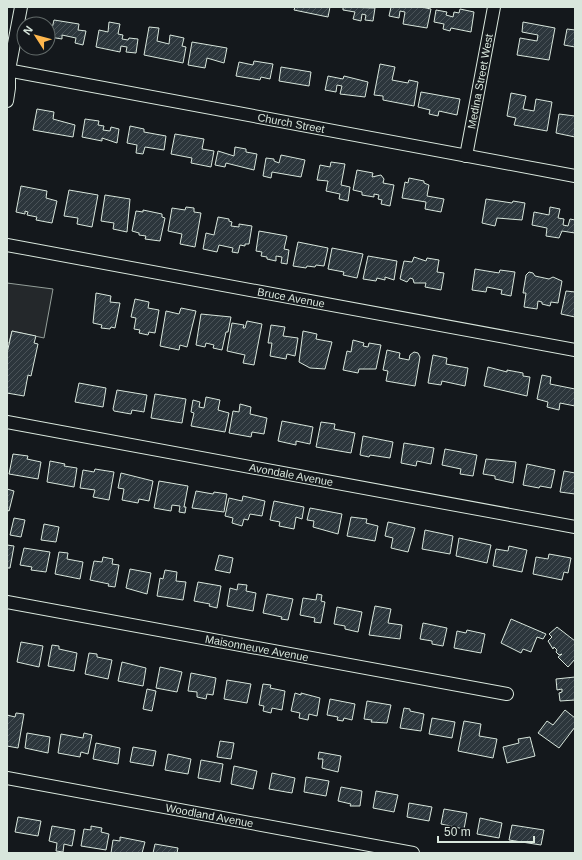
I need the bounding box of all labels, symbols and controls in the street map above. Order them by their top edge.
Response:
north arrow [16,16,56,56]
text: N [21,23,35,37]
street label: Medina Street West [465,33,495,130]
street label: Church Street [257,111,326,135]
street label: Bruce Avenue [256,285,326,310]
street label: Avondale Avenue [248,461,334,488]
street label: Maisonneuve Avenue [204,633,310,663]
street label: Woodland Avenue [165,801,254,829]
scale bar [438,818,534,844]
text: 50 m [444,825,471,839]

